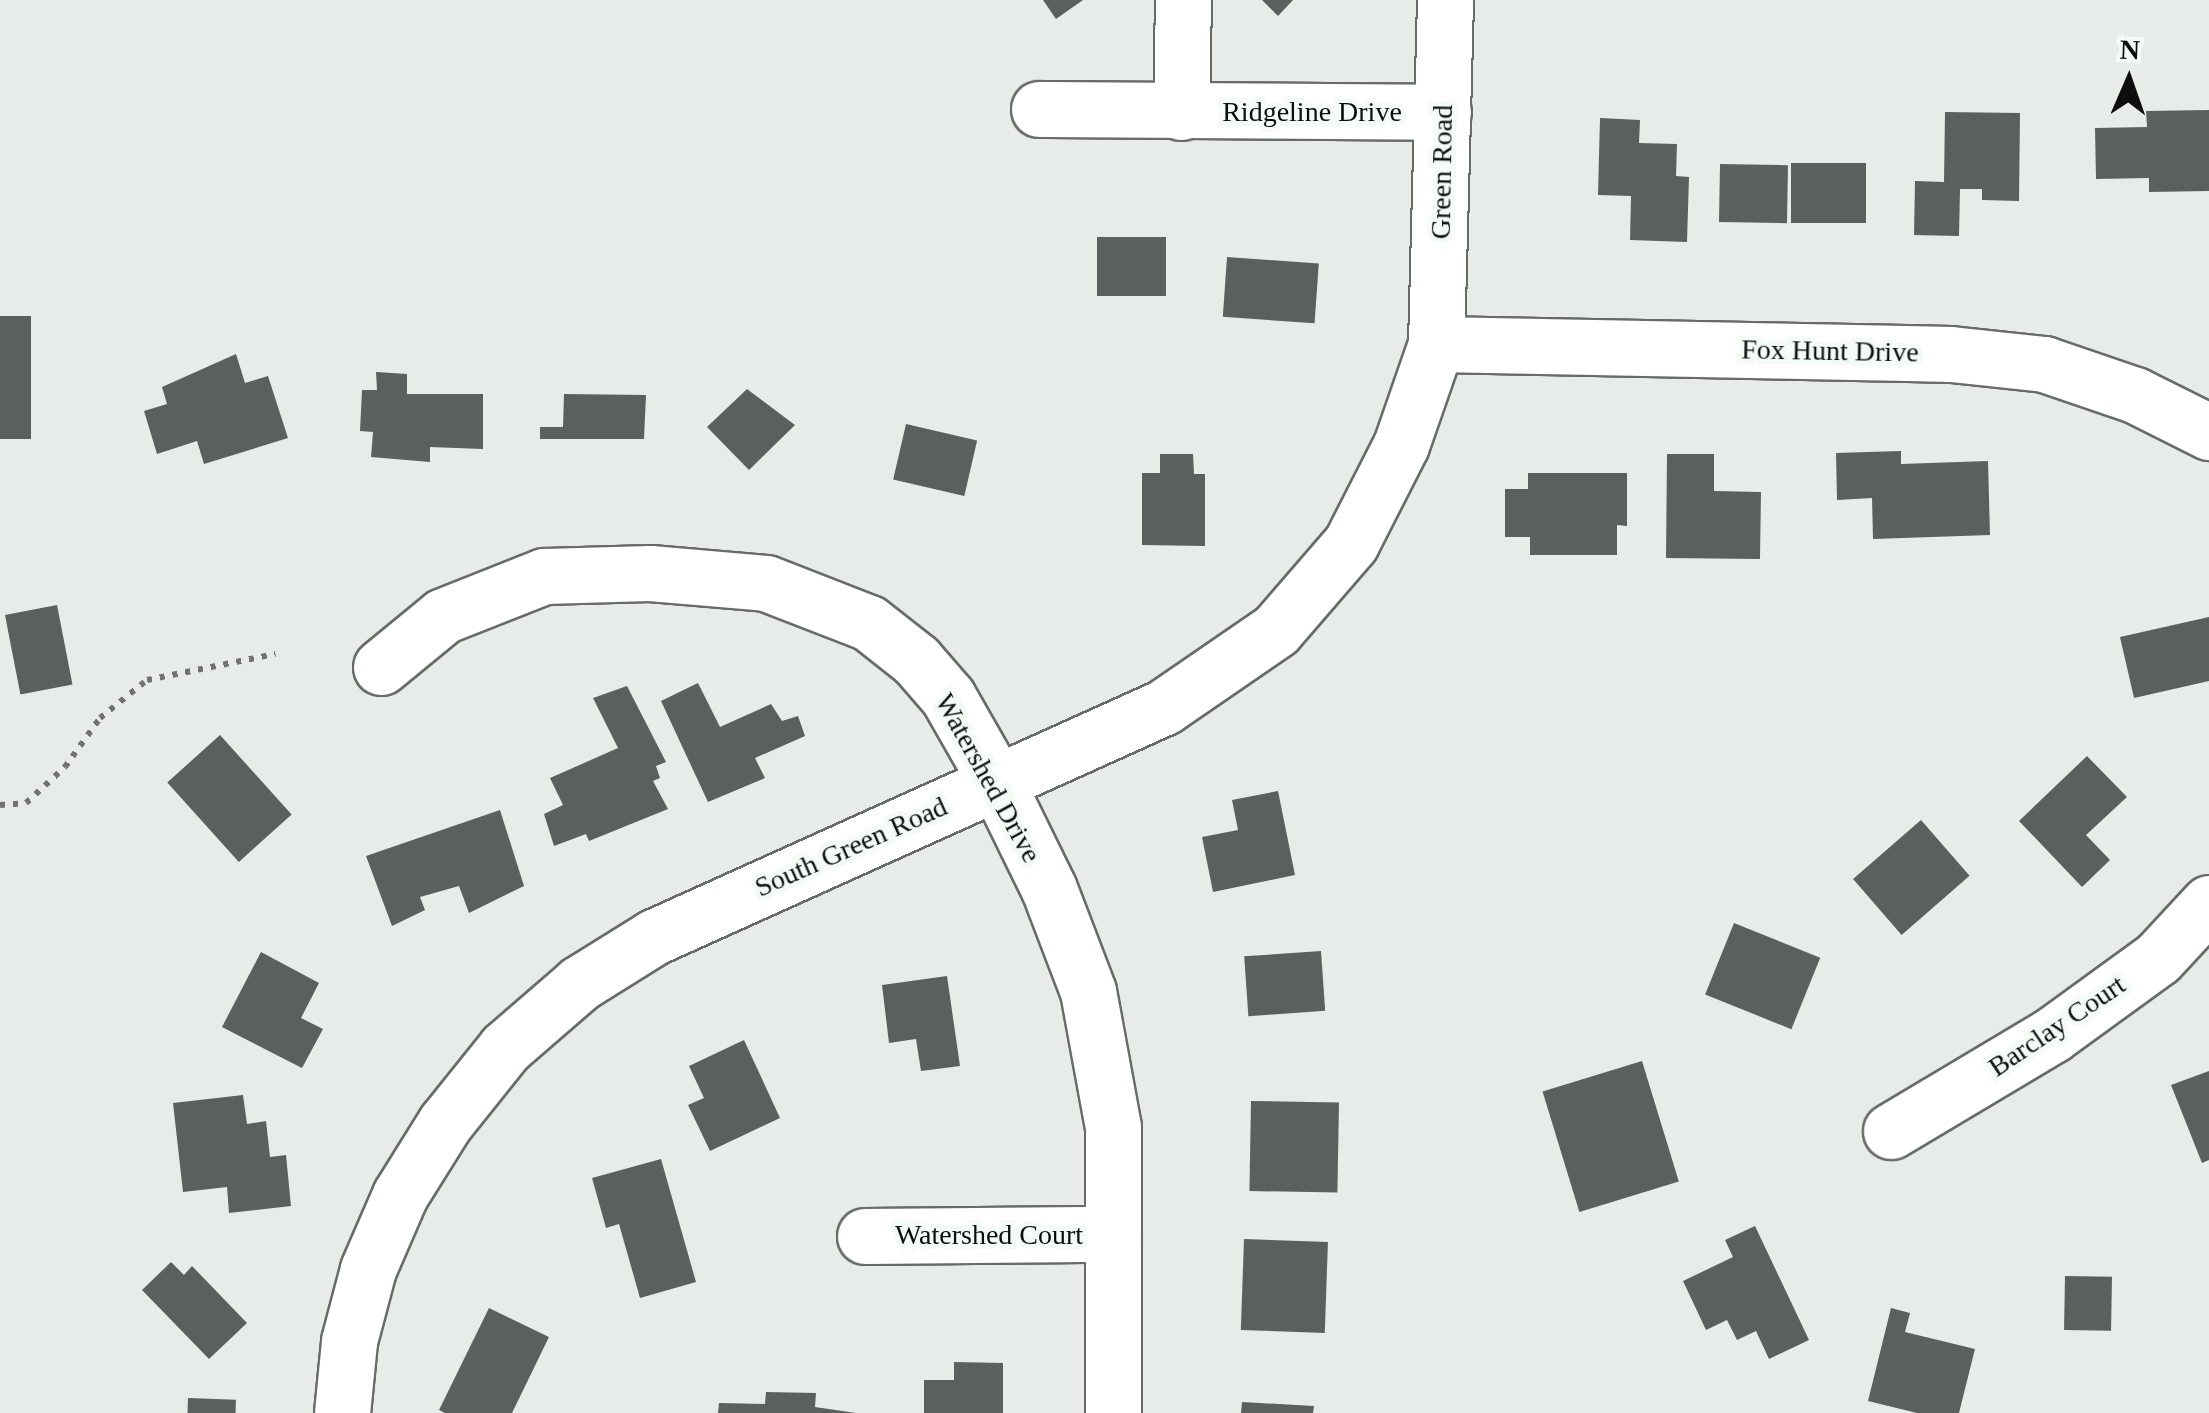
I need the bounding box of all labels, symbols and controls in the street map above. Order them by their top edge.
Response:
north arrow [2079,30,2179,130]
text: N [2119,34,2141,65]
street label: Ridgeline Drive [1222,95,1402,129]
street label: Green Road [1424,104,1460,240]
street label: Fox Hunt Drive [1741,333,1919,369]
street label: Watershed Drive [928,688,1048,868]
street label: South Green Road [750,790,952,904]
street label: Barclay Court [1982,968,2132,1084]
street label: Watershed Court [895,1218,1083,1252]

